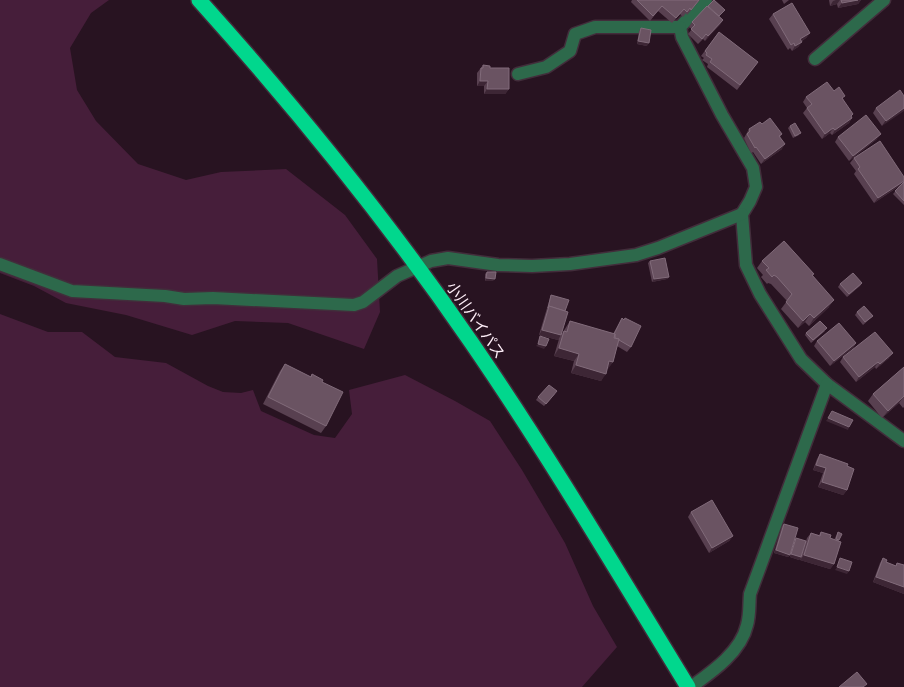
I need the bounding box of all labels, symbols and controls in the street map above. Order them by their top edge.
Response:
street label: 小川バイパス [442,278,510,362]

